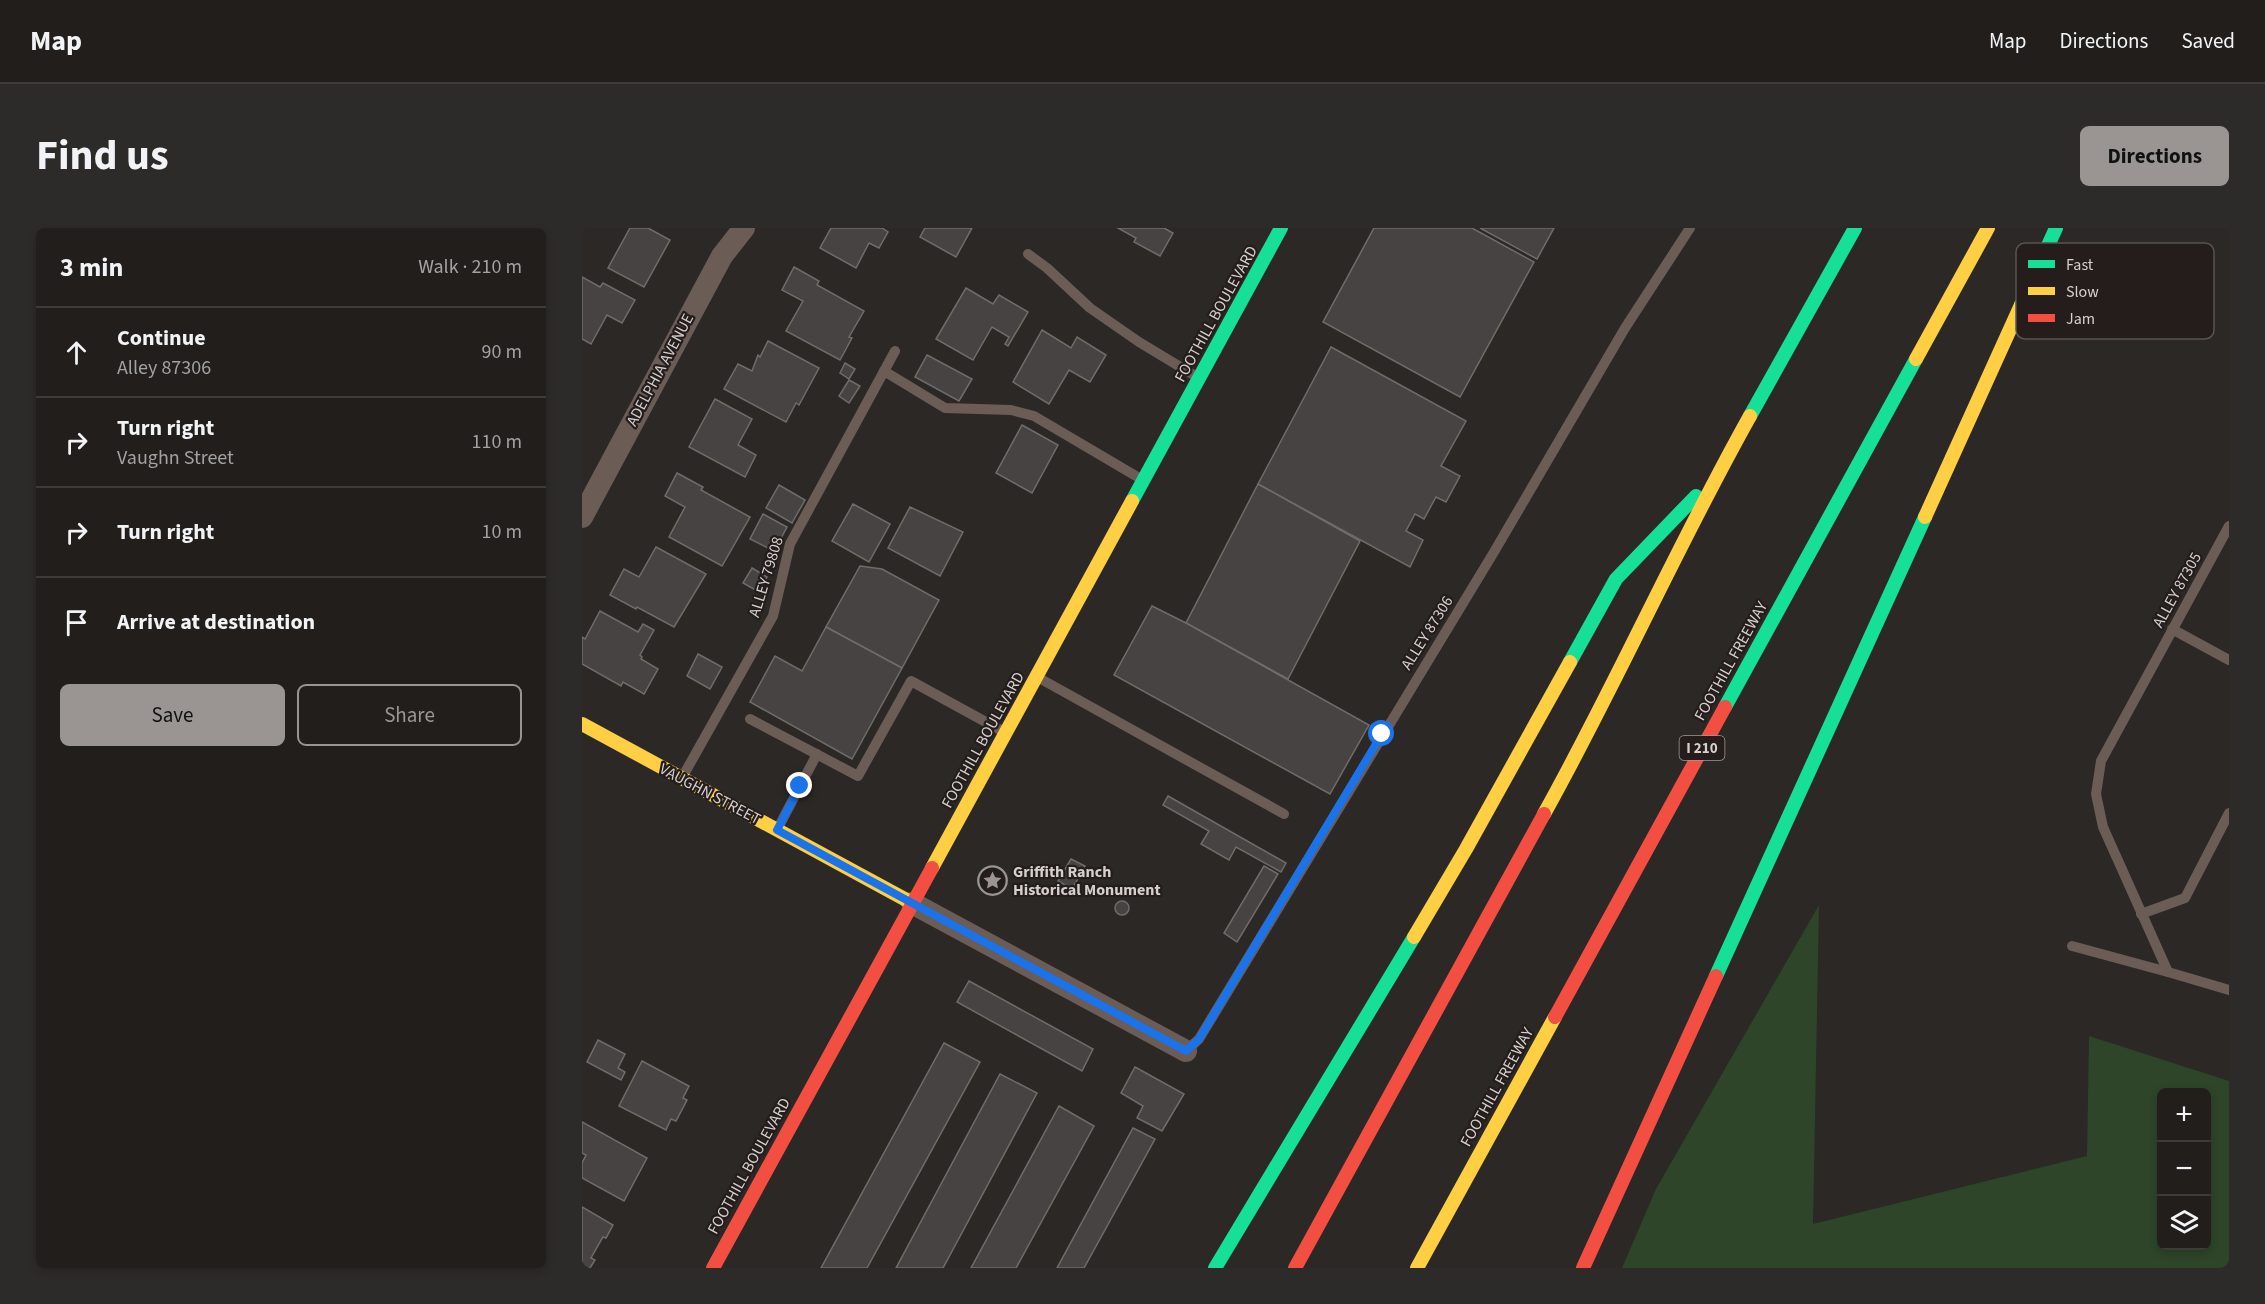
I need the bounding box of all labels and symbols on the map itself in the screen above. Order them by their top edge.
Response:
street label: FOOTHILL BOULEVARD [1169,242,1263,386]
legend [2016,243,2214,339]
text: Fast [2066,254,2094,276]
text: Slow [2066,281,2099,303]
text: Jam [2066,308,2095,330]
street label: ADELPHIA AVENUE [621,310,699,430]
street label: ALLEY 79808 [743,534,789,620]
street label: ALLEY 87305 [2147,548,2207,632]
street label: ALLEY 87306 [1396,592,1458,674]
street label: FOOTHILL FREEWAY [1689,597,1773,725]
street label: FOOTHILL BOULEVARD [936,668,1030,812]
route start [1368,720,1394,746]
road number: I 210 [1680,736,1724,760]
street label: VAUGHN STREET [655,758,765,830]
route end [786,772,812,798]
place label: Griffith Ranch Historical Monument [1013,861,1161,901]
place icon: Griffith Ranch Historical Monument [976,865,1008,897]
street label: FOOTHILL FREEWAY [1455,1023,1539,1151]
street label: FOOTHILL BOULEVARD [702,1094,796,1238]

